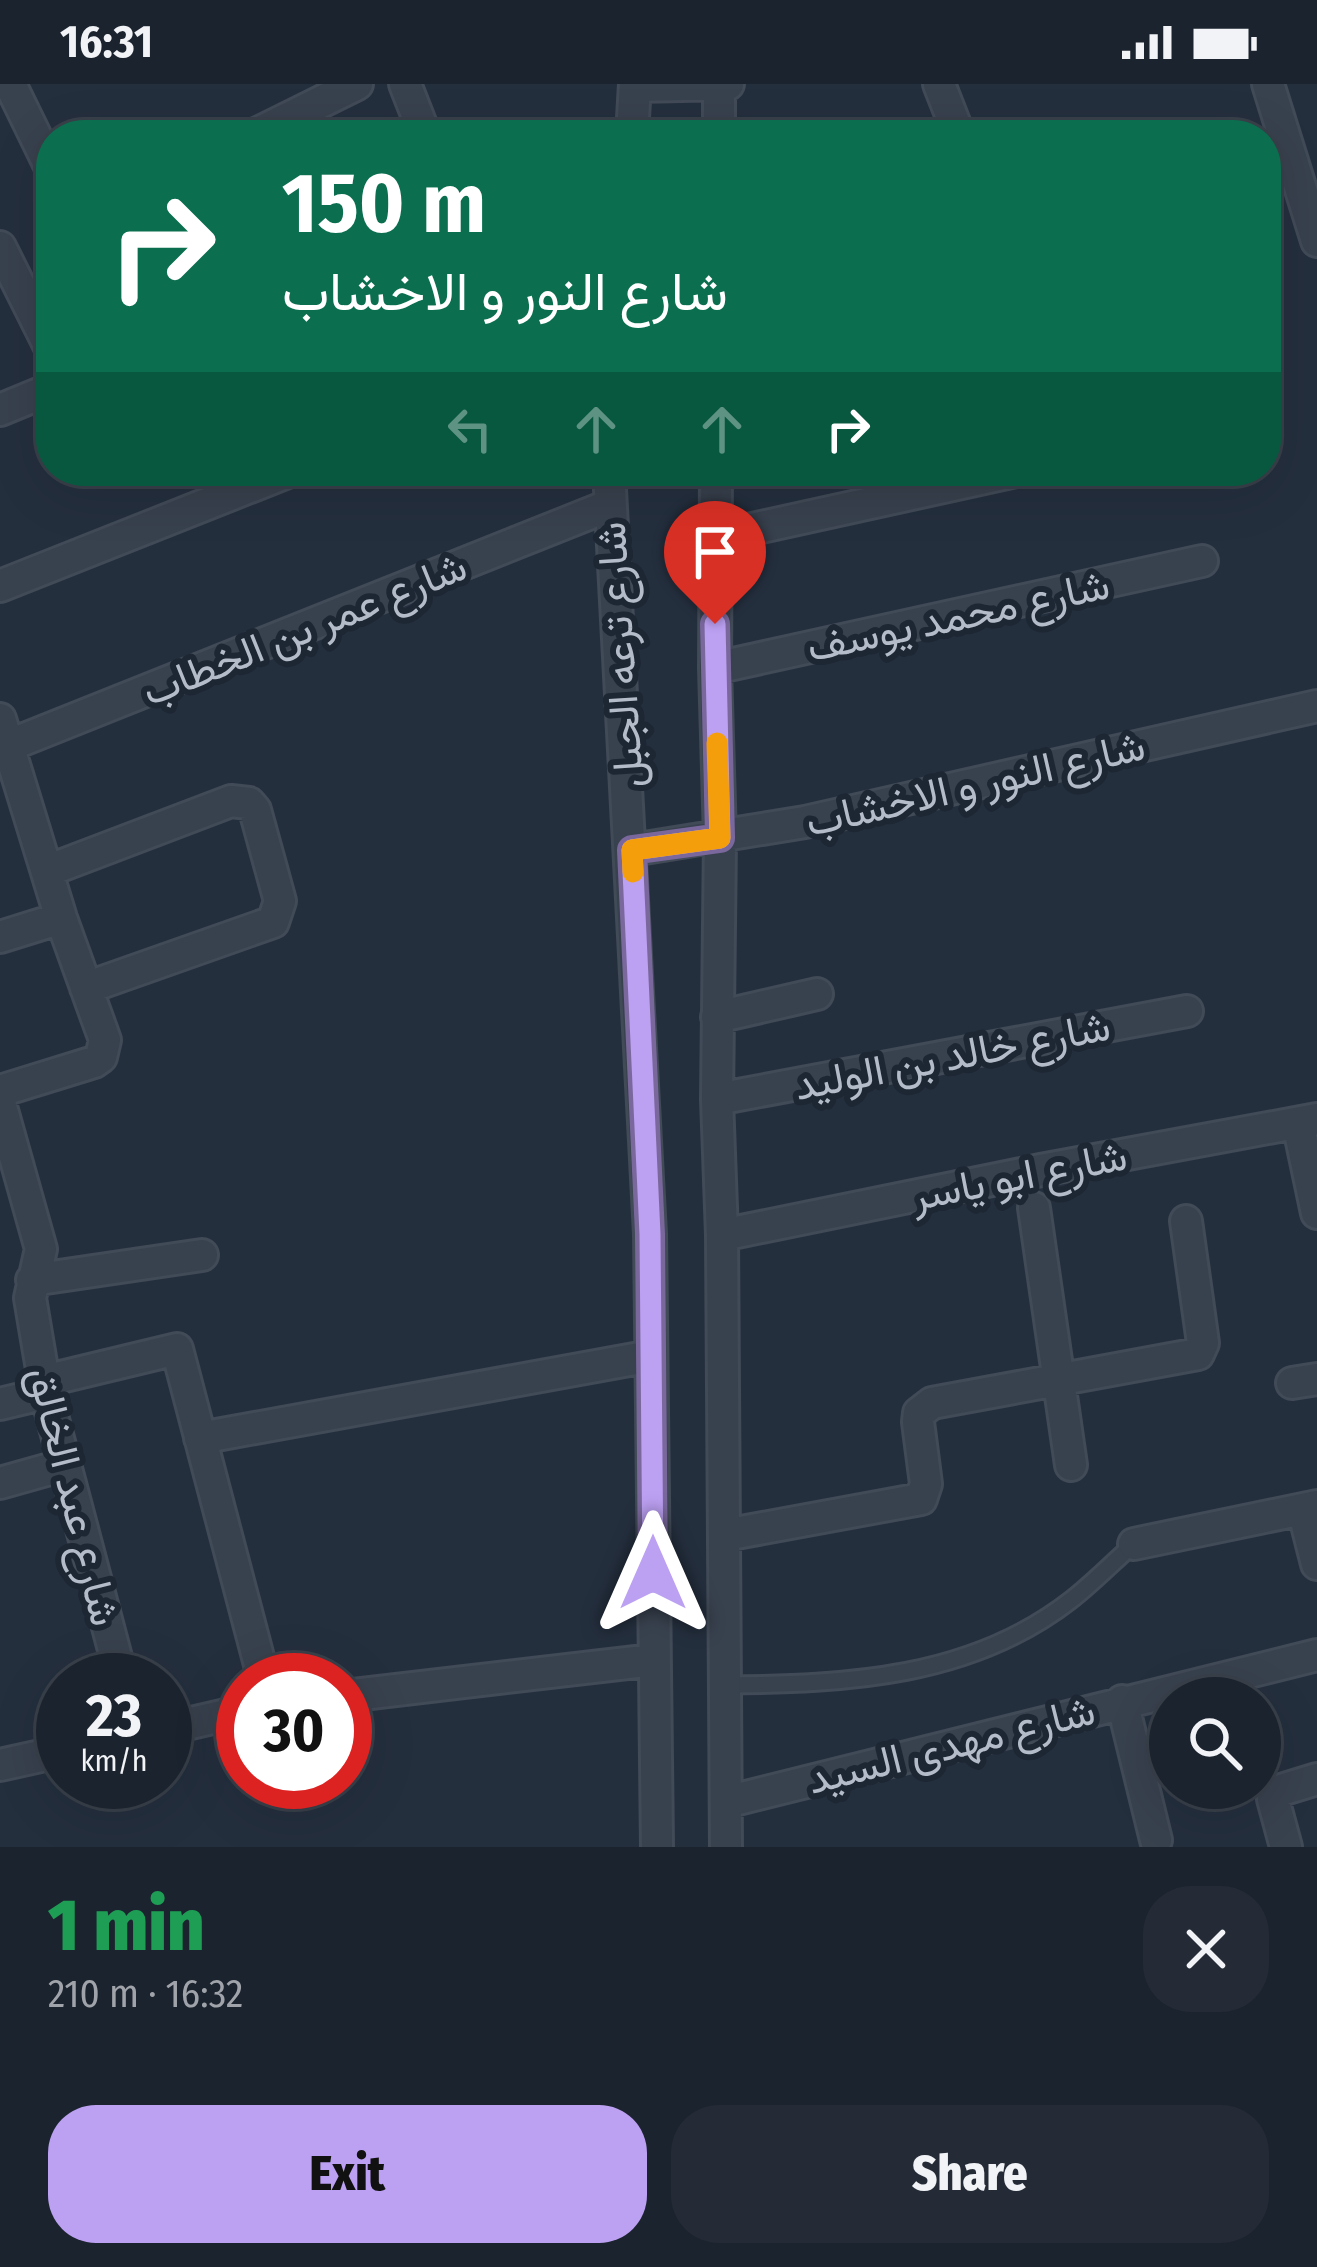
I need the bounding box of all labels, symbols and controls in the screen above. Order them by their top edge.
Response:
text: 16:31 [60,15,153,69]
text: 150 m [282,153,486,254]
icon: right [84,168,240,324]
text: شارع النور و الاخشاب [282,260,728,324]
icon: left [437,396,503,462]
icon: ahead [563,396,629,462]
icon: ahead [689,396,755,462]
icon: right [815,396,881,462]
pin [664,501,766,624]
icon: arrive [682,519,748,585]
street label: شارع ترعه الجبل [586,520,657,790]
street label: شارع عمر بن الخطاب [135,541,475,720]
street label: شارع محمد يوسف [802,560,1115,675]
street label: شارع النور و الاخشاب [801,721,1150,850]
street label: شارع خالد بن الوليد [790,1001,1115,1114]
street label: شارع ابو ياسر [906,1131,1132,1224]
street label: شارع عبد الخالق [15,1361,130,1632]
position arrow [590,1510,716,1636]
speed limit sign: 30 [216,1653,372,1809]
map controls [1149,1677,1281,1809]
button: search [1149,1677,1281,1809]
text: 23 [86,1680,142,1752]
street label: شارع مهدى السيد [802,1685,1101,1808]
text: km/h [81,1743,147,1779]
text: 1 min [48,1883,205,1969]
button: close [1143,1886,1269,2012]
text: 210 m · 16:32 [48,1971,243,2017]
button: Exit [48,2105,647,2243]
button: Share [671,2105,1269,2243]

